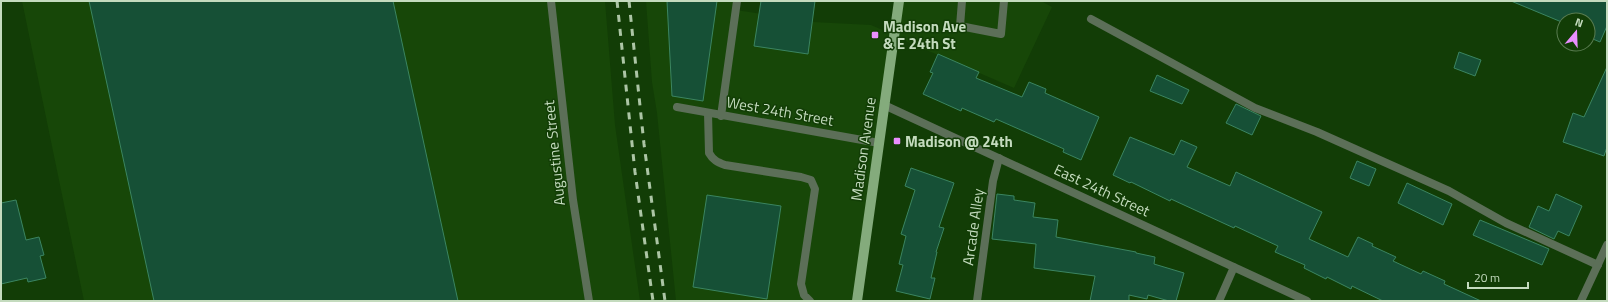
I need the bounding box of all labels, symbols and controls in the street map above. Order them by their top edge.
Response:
north arrow [1556,12,1596,52]
text: N [1573,14,1585,31]
place label: Madison Ave & E 24th St [883,15,966,55]
marker: Madison Ave & E 24th St [870,30,880,40]
street label: West 24th Street [725,90,836,132]
street label: Madison Avenue [844,96,882,202]
street label: Augustine Street [537,99,571,207]
place label: Madison @ 24th [905,130,1013,153]
marker: Madison @ 24th [892,136,902,146]
street label: East 24th Street [1050,158,1154,223]
street label: Arcade Alley [956,187,990,267]
scale bar [1468,264,1528,290]
text: 20 m [1474,268,1500,287]

